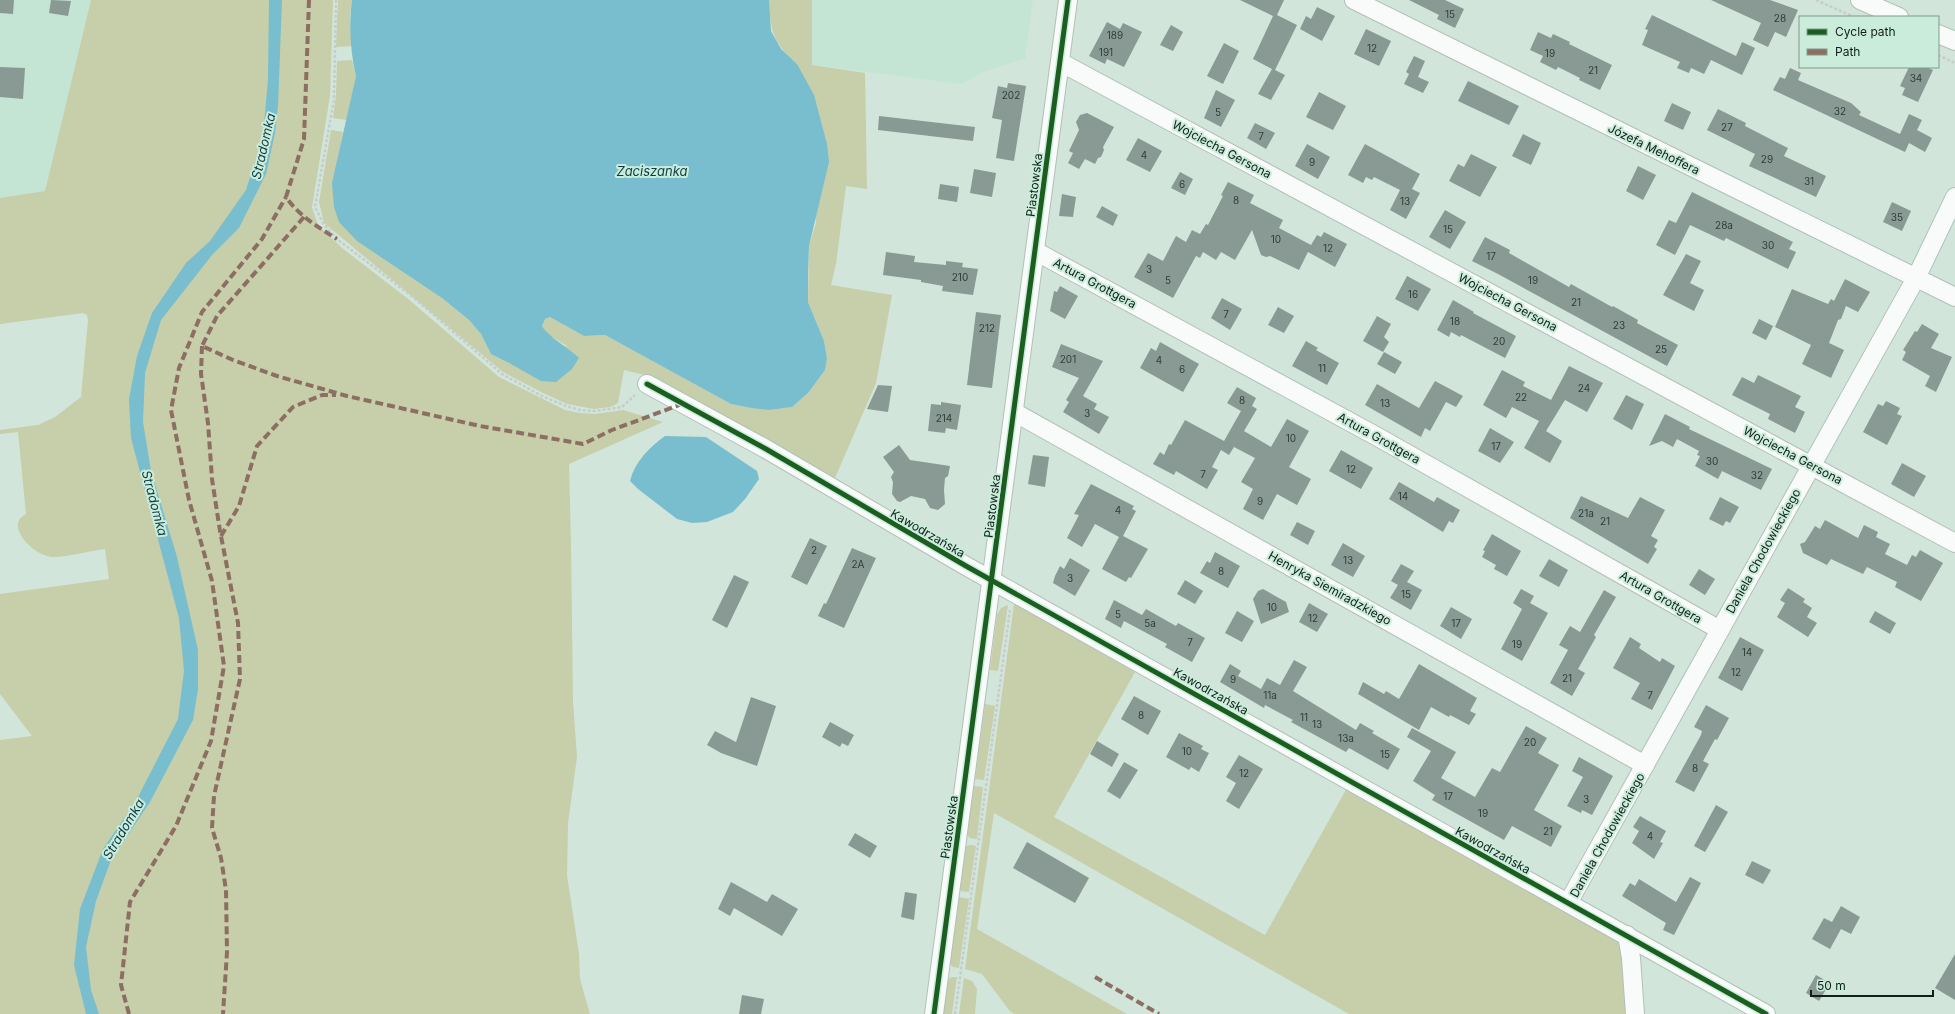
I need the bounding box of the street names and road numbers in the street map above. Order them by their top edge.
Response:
street label: Wojciecha Gersona [1170,117,1274,181]
street label: Józefa Mehoffera [1606,120,1702,178]
street label: Piastowska [1023,152,1045,218]
street label: Artura Grottgera [1051,255,1139,311]
street label: Wojciecha Gersona [1456,270,1560,334]
street label: Artura Grottgera [1335,409,1423,467]
street label: Wojciecha Gersona [1741,423,1845,487]
street label: Piastowska [981,473,1003,539]
street label: Daniela Chodowieckiego [1722,486,1804,616]
street label: Kawodrzańska [888,506,968,560]
street label: Henryka Siemiradzkiego [1266,548,1394,628]
street label: Artura Grottgera [1617,567,1705,627]
street label: Kawodrzańska [1171,664,1251,718]
street label: Daniela Chodowieckiego [1566,770,1648,900]
street label: Piastowska [937,794,961,860]
street label: Kawodrzańska [1453,823,1533,877]

